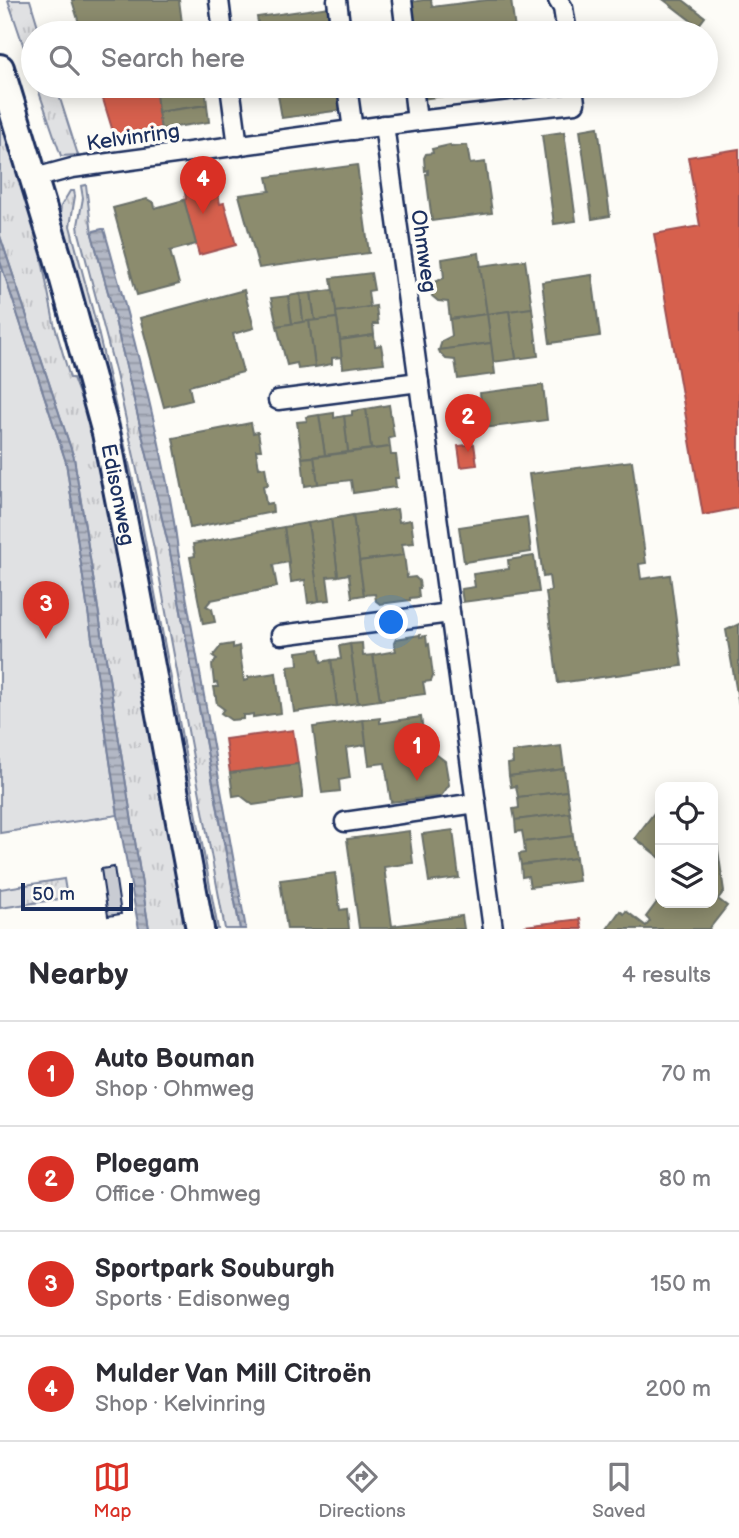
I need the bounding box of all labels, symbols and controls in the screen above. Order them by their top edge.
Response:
search box [21,21,718,98]
icon: search [45,41,83,79]
text: Search here [101,44,245,75]
street label: Kelvinring [85,119,181,156]
pin: 4 [180,156,226,214]
street label: Ohmweg [405,208,442,294]
pin: 2 [445,394,491,452]
street label: Edisonweg [95,442,140,548]
pin: 3 [23,581,69,639]
your location [374,605,408,639]
pin: 1 [394,723,440,781]
map controls [655,782,718,908]
button: locate [655,782,718,845]
button: layers [655,845,718,908]
scale bar [21,880,133,912]
text: 50 m [32,883,75,906]
text: Nearby [28,957,128,993]
text: 4 results [622,961,711,989]
text: Auto Bouman [95,1044,255,1075]
text: 1 [46,1060,56,1088]
text: 70 m [661,1060,711,1088]
text: Shop · Ohmweg [95,1075,254,1103]
text: Ploegam [95,1149,199,1180]
text: 2 [44,1165,58,1193]
text: 80 m [659,1165,711,1193]
text: Office · Ohmweg [95,1180,261,1208]
text: Sportpark Souburgh [95,1254,335,1285]
text: 3 [44,1270,58,1298]
text: 150 m [650,1270,711,1298]
text: Sports · Edisonweg [95,1285,290,1313]
text: Mulder Van Mill Citroën [95,1359,372,1390]
text: 4 [44,1375,58,1403]
text: 200 m [645,1375,711,1403]
text: Shop · Kelvinring [95,1390,266,1418]
tab: Map [93,1458,132,1523]
tab: Directions [318,1458,406,1523]
tab: Saved [592,1458,646,1523]

